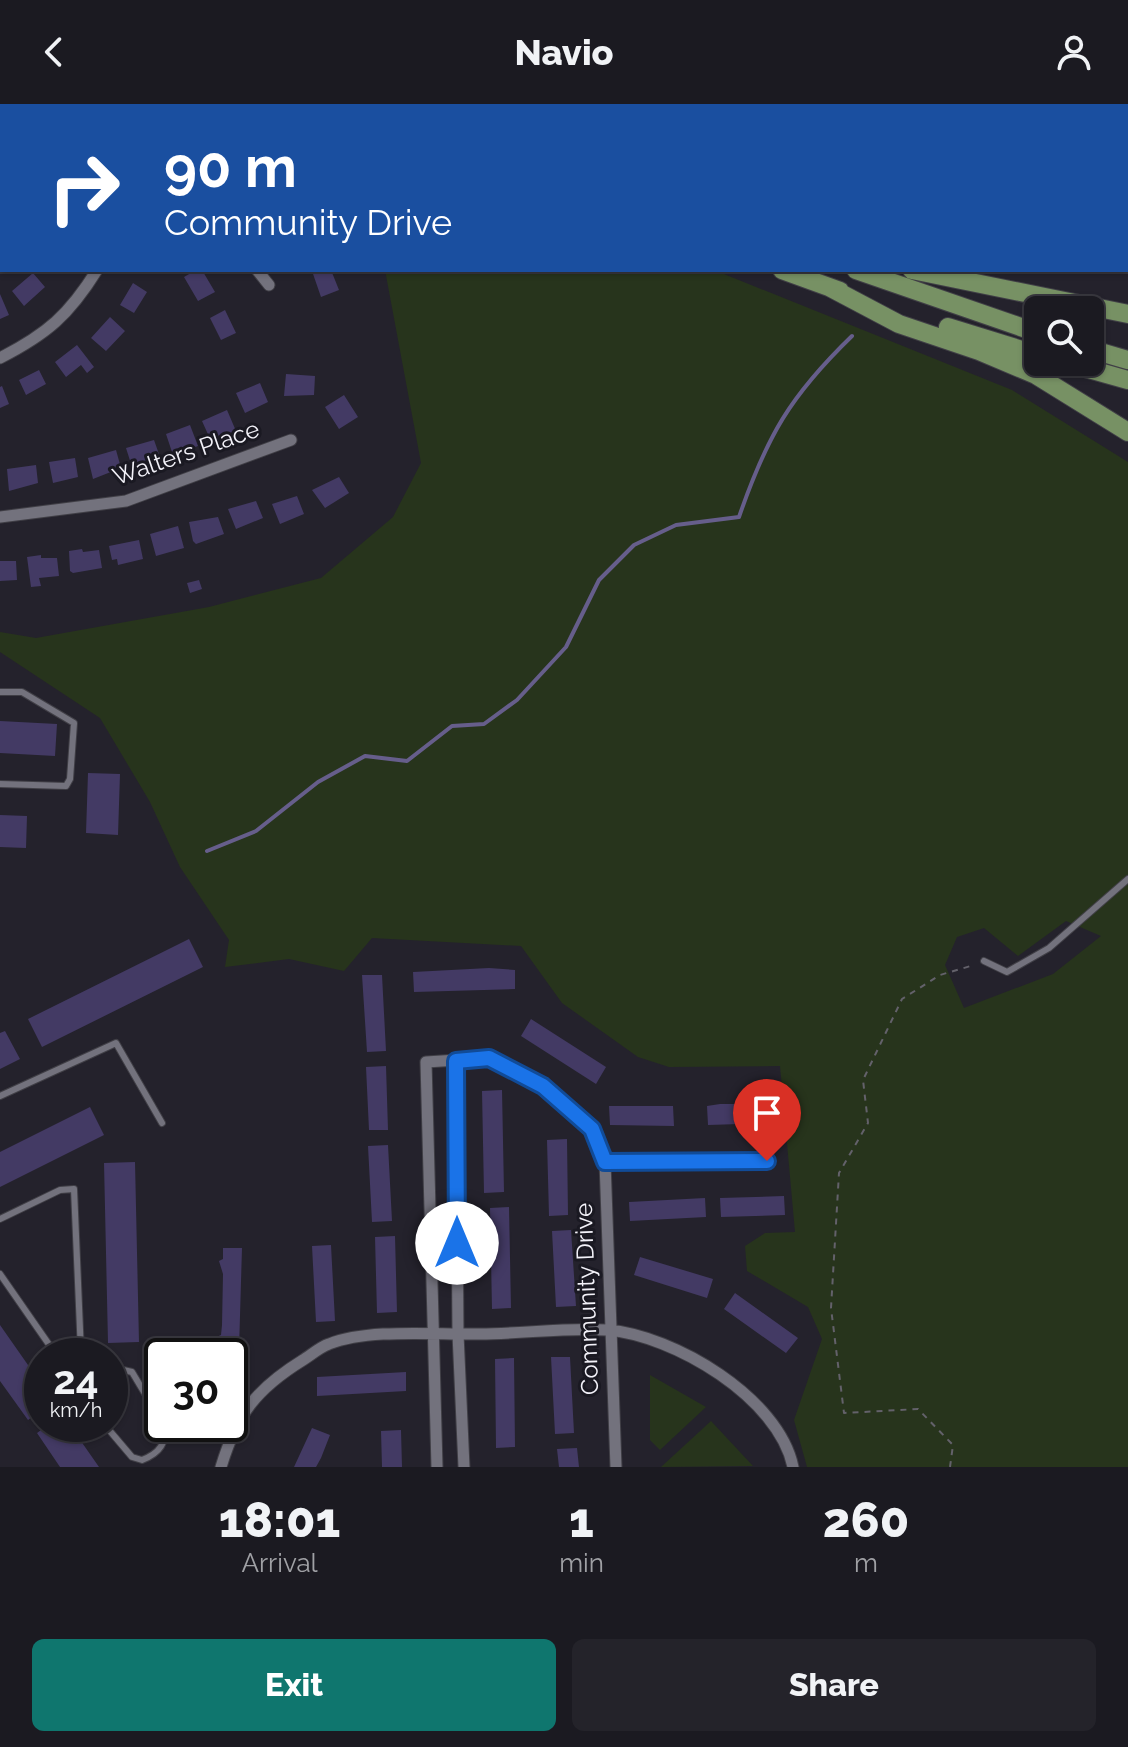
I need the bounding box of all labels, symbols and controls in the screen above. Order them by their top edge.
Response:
icon: back [32,30,76,74]
icon: person [1052,30,1096,74]
text: Navio [514,31,614,73]
text: 90 m [164,134,297,200]
icon: right [32,136,136,240]
text: Community Drive [164,201,452,243]
map controls [1024,296,1104,376]
button: search [1024,296,1104,376]
street label: Walters Place [109,414,263,491]
pin [733,1079,801,1161]
icon: arrive [745,1091,789,1135]
position arrow [415,1201,499,1285]
street label: Community Drive [569,1203,604,1396]
speed limit sign: 30 [144,1338,248,1442]
text: 24 [53,1356,99,1403]
text: km/h [50,1398,102,1422]
text: 18:01 [219,1492,340,1548]
text: 1 [569,1492,594,1548]
text: 260 [823,1492,909,1548]
text: Arrival [241,1548,318,1578]
text: min [559,1548,604,1578]
text: m [854,1548,878,1578]
button: Exit [32,1639,556,1731]
button: Share [572,1639,1096,1731]

